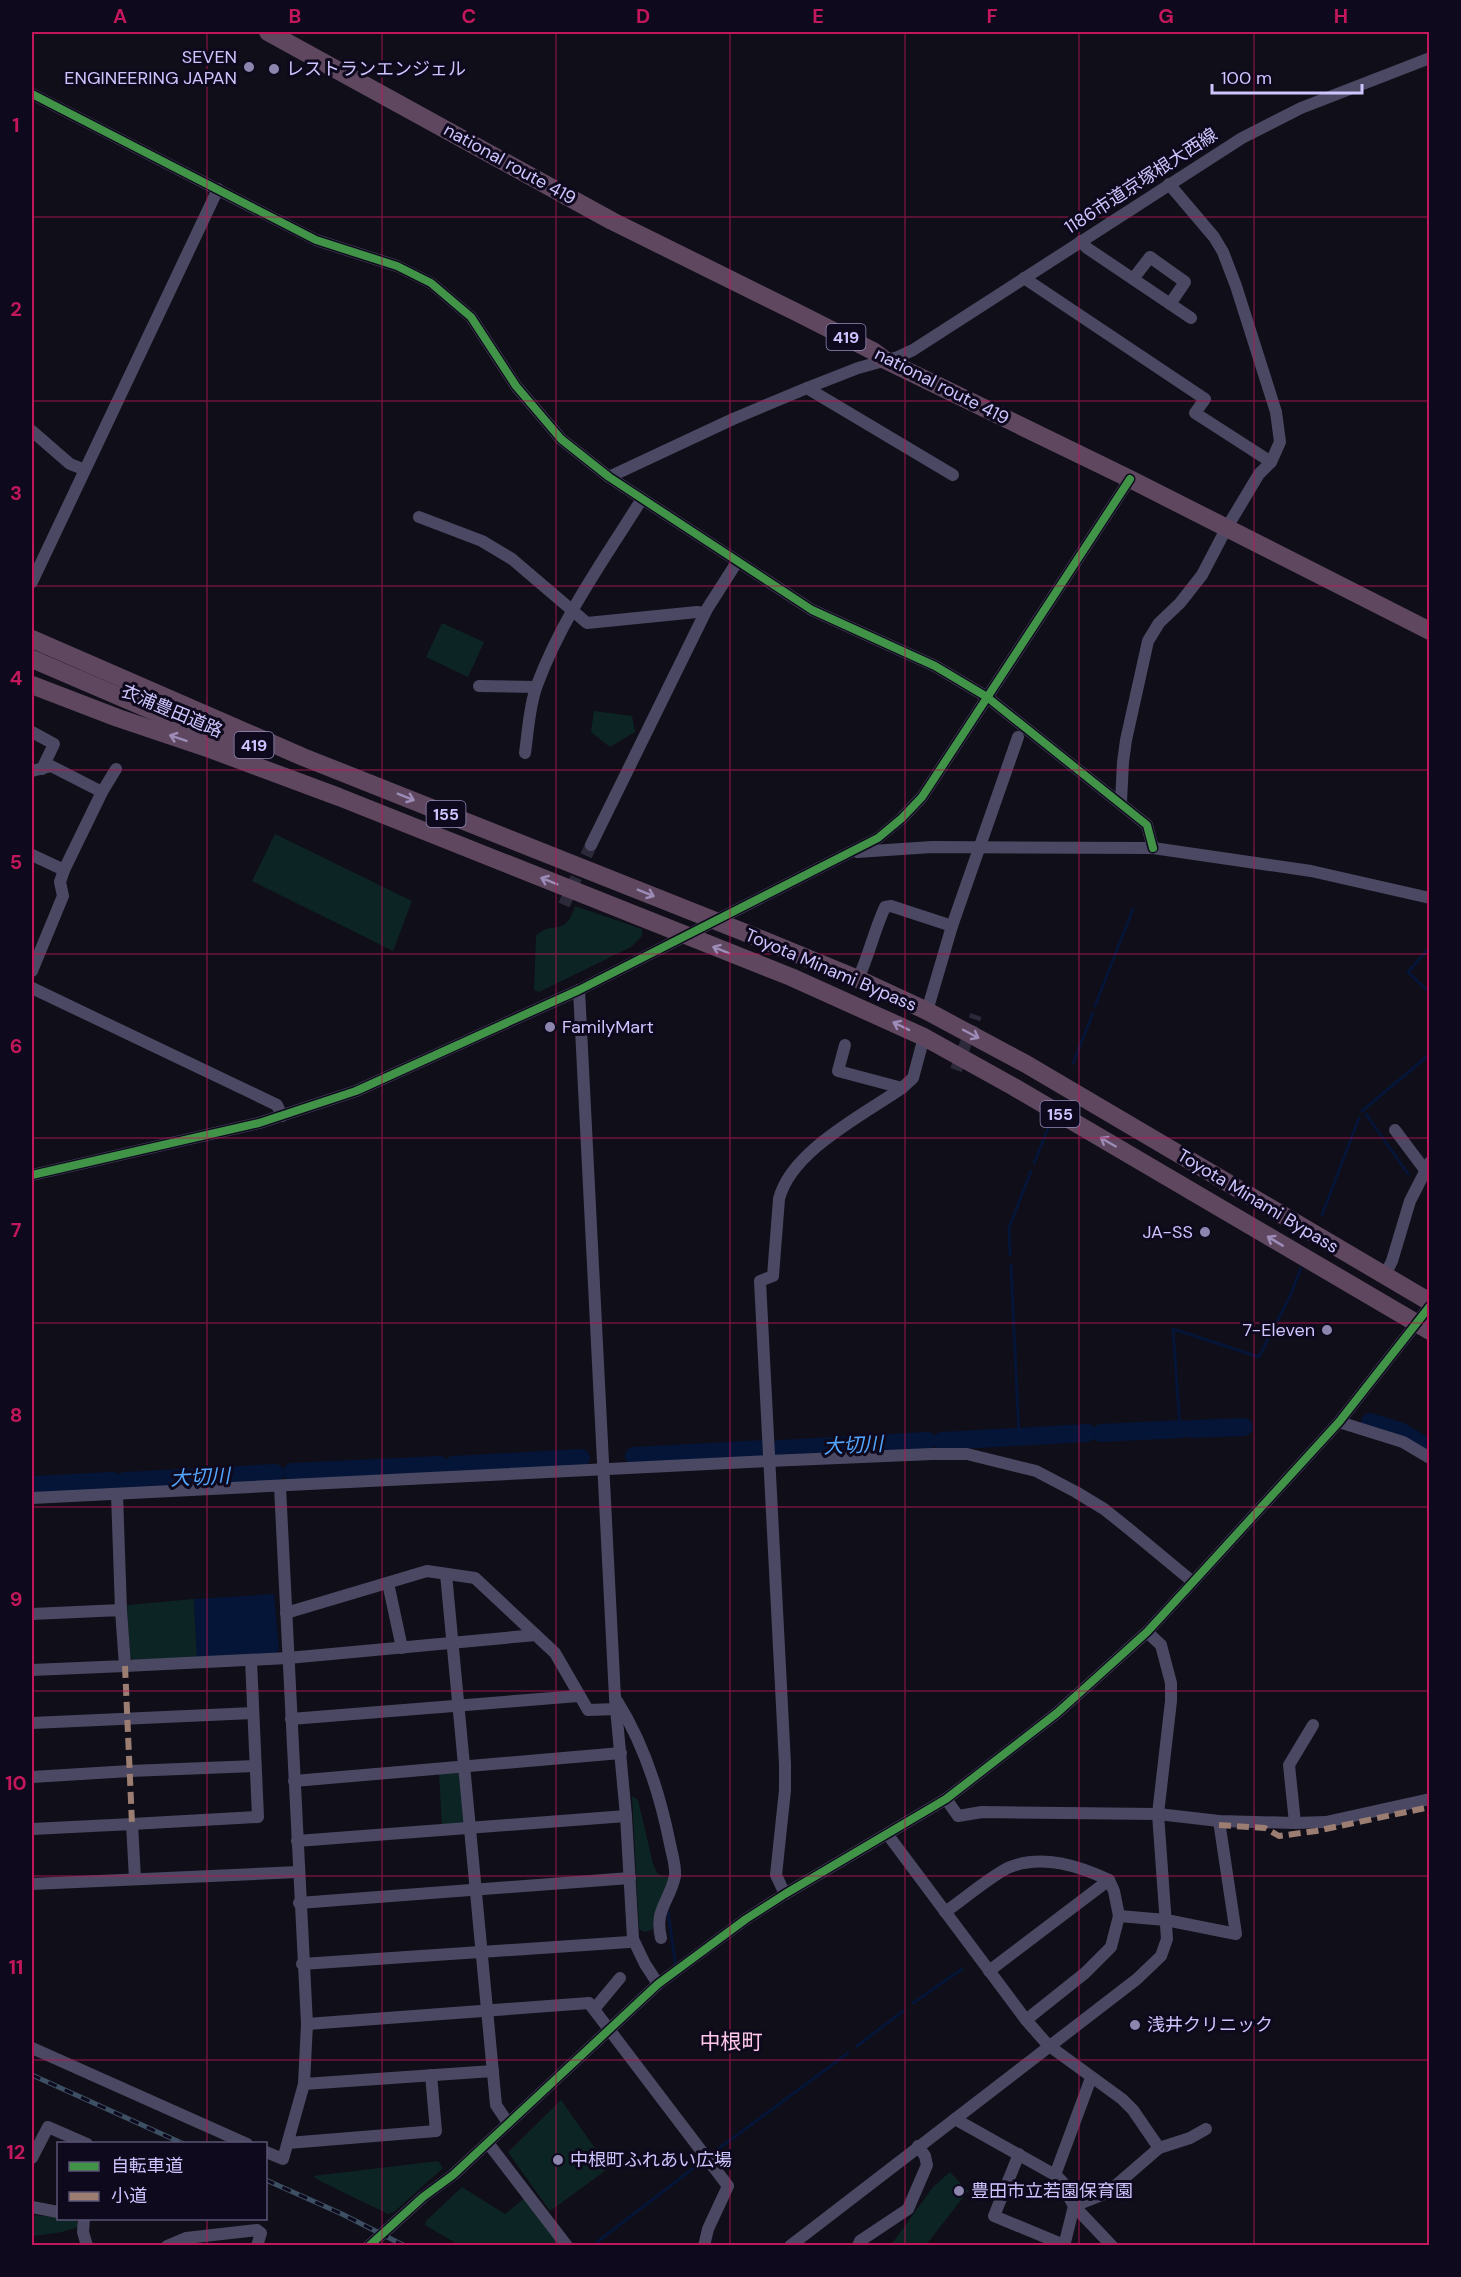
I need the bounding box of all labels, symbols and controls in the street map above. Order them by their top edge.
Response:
text: A [113,3,127,29]
text: B [289,3,301,29]
text: C [462,3,476,29]
text: D [636,3,650,29]
text: E [812,3,824,29]
text: F [986,3,998,29]
text: G [1158,3,1174,29]
text: H [1334,3,1348,29]
place label: SEVEN ENGINEERING JAPAN [64,45,237,90]
place label: レストランエンジェル [286,57,466,81]
scale bar [1212,57,1362,95]
marker: SEVEN ENGINEERING JAPAN [242,60,256,74]
marker: レストランエンジェル [267,62,281,76]
text: 100 m [1221,66,1272,90]
text: 1 [12,112,20,138]
street label: national route 419 [440,118,580,210]
street label: 1186市道京塚根大西線 [1060,123,1222,239]
text: 2 [10,296,22,322]
road number: 419 [826,324,866,350]
street label: national route 419 [871,342,1013,430]
text: 3 [10,480,22,506]
text: 4 [10,665,23,691]
street label: 衣浦豊田道路 [118,679,226,743]
one-way arrow [169,732,188,743]
road number: 419 [234,732,274,758]
one-way arrow [396,792,415,803]
road number: 155 [426,801,466,827]
text: 5 [10,849,22,875]
one-way arrow [540,875,559,886]
one-way arrow [636,888,654,899]
street label: Toyota Minami Bypass [742,923,920,1017]
one-way arrow [713,944,731,955]
place label: FamilyMart [562,1015,654,1039]
marker: FamilyMart [543,1020,557,1034]
one-way arrow [892,1020,910,1032]
one-way arrow [962,1028,979,1040]
text: 6 [10,1033,22,1059]
road number: 155 [1040,1101,1080,1127]
one-way arrow [1099,1135,1116,1147]
street label: Toyota Minami Bypass [1173,1143,1343,1259]
text: 7 [11,1217,22,1243]
place label: JA-SS [1142,1220,1193,1244]
marker: JA-SS [1198,1225,1212,1239]
one-way arrow [1267,1234,1284,1246]
place label: 7-Eleven [1243,1318,1315,1342]
marker: 7-Eleven [1320,1323,1334,1337]
text: 8 [10,1402,22,1428]
water label: 大切川 [822,1430,886,1460]
water label: 大切川 [169,1462,233,1492]
text: 9 [10,1586,22,1612]
text: 10 [5,1770,27,1796]
text: 11 [9,1954,23,1980]
place label: 浅井クリニック [1147,2013,1273,2037]
marker: 浅井クリニック [1128,2018,1142,2032]
district label: 中根町 [700,2028,763,2056]
text: 12 [7,2139,25,2165]
legend [57,2142,267,2220]
place label: 中根町ふれあい広場 [570,2148,732,2172]
marker: 中根町ふれあい広場 [551,2153,565,2167]
text: 自転車道 [111,2154,183,2178]
place label: 豊田市立若園保育園 [971,2179,1133,2203]
text: 小道 [111,2184,147,2208]
marker: 豊田市立若園保育園 [952,2184,966,2198]

